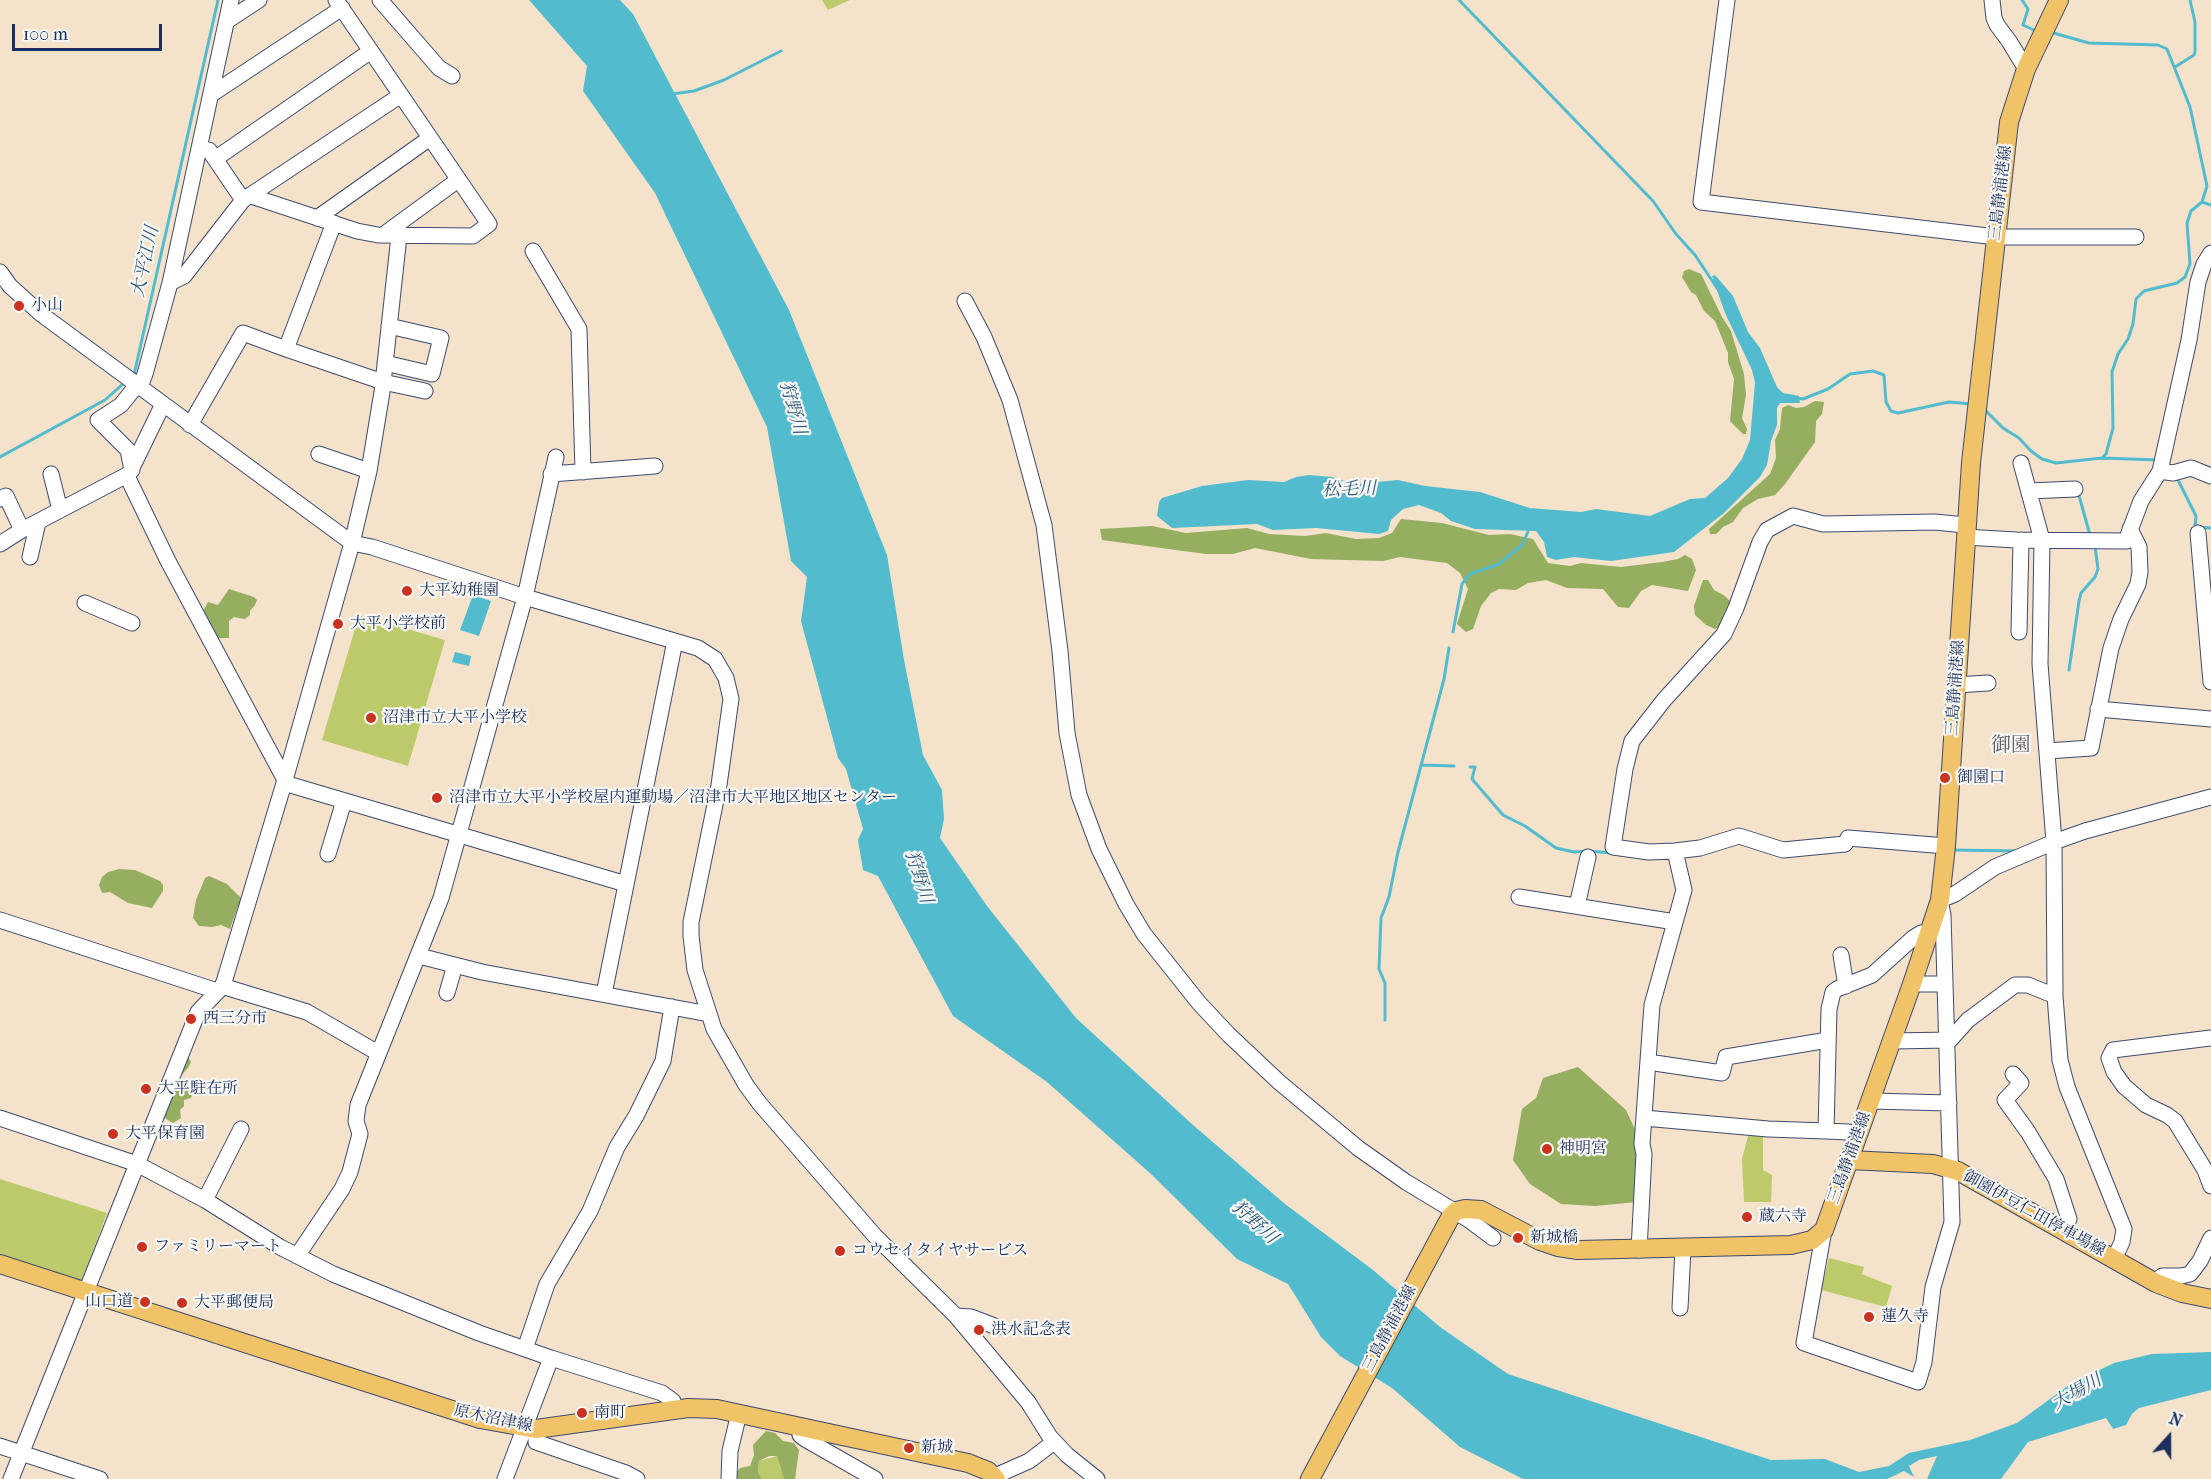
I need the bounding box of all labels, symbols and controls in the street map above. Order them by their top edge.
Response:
scale bar [15,12,165,50]
text: 100 m [23,24,68,45]
street label: 三島静浦港線 [1986,144,2016,242]
water label: 大平江川 [128,225,164,299]
place label: 小山 [31,296,63,316]
marker: 小山 [12,299,26,313]
water label: 狩野川 [774,379,810,437]
water label: 松毛川 [1322,478,1376,502]
place label: 大平幼稚園 [419,581,499,601]
marker: 大平幼稚園 [400,584,414,598]
place label: 大平小学校前 [350,614,446,634]
marker: 大平小学校前 [331,617,345,631]
street label: 三島静浦港線 [1943,639,1969,737]
place label: 沼津市立大平小学校 [383,708,527,728]
marker: 沼津市立大平小学校 [364,711,378,725]
district label: 御園 [1991,734,2031,758]
place label: 御園口 [1957,768,2005,788]
marker: 御園口 [1938,771,1952,785]
place label: 沼津市立大平小学校屋内運動場／沼津市大平地区地区センター [449,788,897,808]
marker: 沼津市立大平小学校屋内運動場／沼津市大平地区地区センター [430,791,444,805]
water label: 狩野川 [899,848,937,906]
place label: 西三分市 [203,1009,267,1029]
marker: 西三分市 [184,1012,198,1026]
place label: 大平駐在所 [158,1079,238,1099]
marker: 大平駐在所 [139,1082,153,1096]
street label: 三島静浦港線 [1825,1110,1875,1206]
place label: 大平保育園 [125,1124,205,1144]
marker: 大平保育園 [106,1127,120,1141]
place label: 神明宮 [1559,1139,1607,1159]
marker: 神明宮 [1540,1142,1554,1156]
street label: 御園伊豆仁田停車場線 [1959,1167,2109,1261]
water label: 狩野川 [1227,1197,1281,1249]
place label: 蔵六寺 [1759,1207,1807,1227]
marker: 蔵六寺 [1740,1210,1754,1224]
place label: 新城橋 [1530,1228,1578,1248]
marker: 新城橋 [1511,1231,1525,1245]
place label: ファミリーマート [154,1237,282,1257]
marker: ファミリーマート [135,1240,149,1254]
place label: コウセイタイヤサービス [852,1241,1028,1261]
marker: コウセイタイヤサービス [833,1244,847,1258]
street label: 三島静浦港線 [1359,1282,1421,1376]
place label: 山口道 [85,1292,133,1312]
place label: 大平郵便局 [194,1293,274,1313]
marker: 山口道 [138,1295,152,1309]
marker: 大平郵便局 [175,1296,189,1310]
place label: 蓮久寺 [1881,1307,1929,1327]
marker: 蓮久寺 [1862,1310,1876,1324]
place label: 洪水記念表 [991,1320,1071,1340]
marker: 洪水記念表 [972,1323,986,1337]
water label: 大場川 [2048,1370,2106,1416]
street label: 原木沼津線 [452,1401,534,1437]
place label: 南町 [594,1403,626,1423]
marker: 南町 [575,1406,589,1420]
north arrow [2139,1407,2199,1467]
text: N [2167,1409,2185,1431]
place label: 新城 [921,1438,953,1458]
marker: 新城 [902,1441,916,1455]

